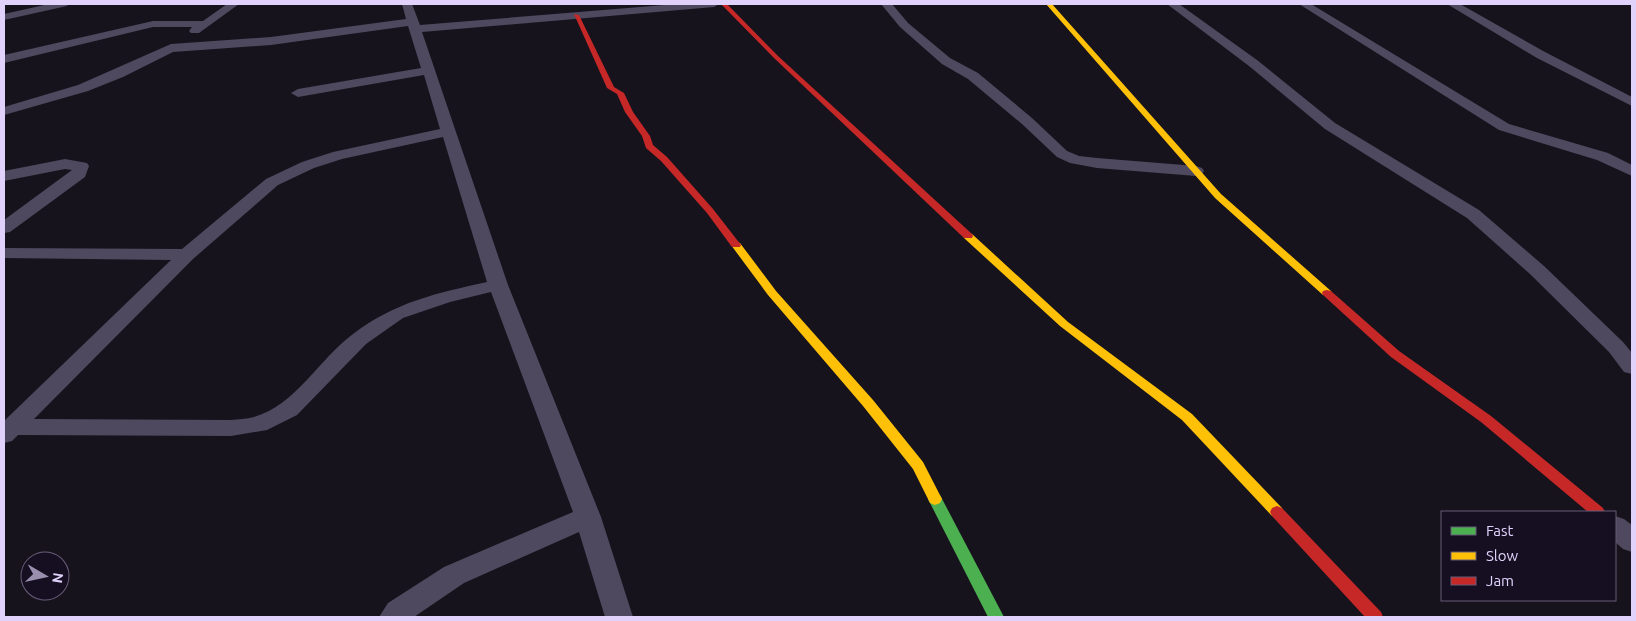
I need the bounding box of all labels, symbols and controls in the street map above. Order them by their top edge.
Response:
legend [1441,511,1616,601]
text: Fast [1486,522,1514,539]
text: Slow [1486,547,1519,564]
north arrow [20,551,70,601]
text: N [49,572,67,584]
text: Jam [1486,572,1514,589]

